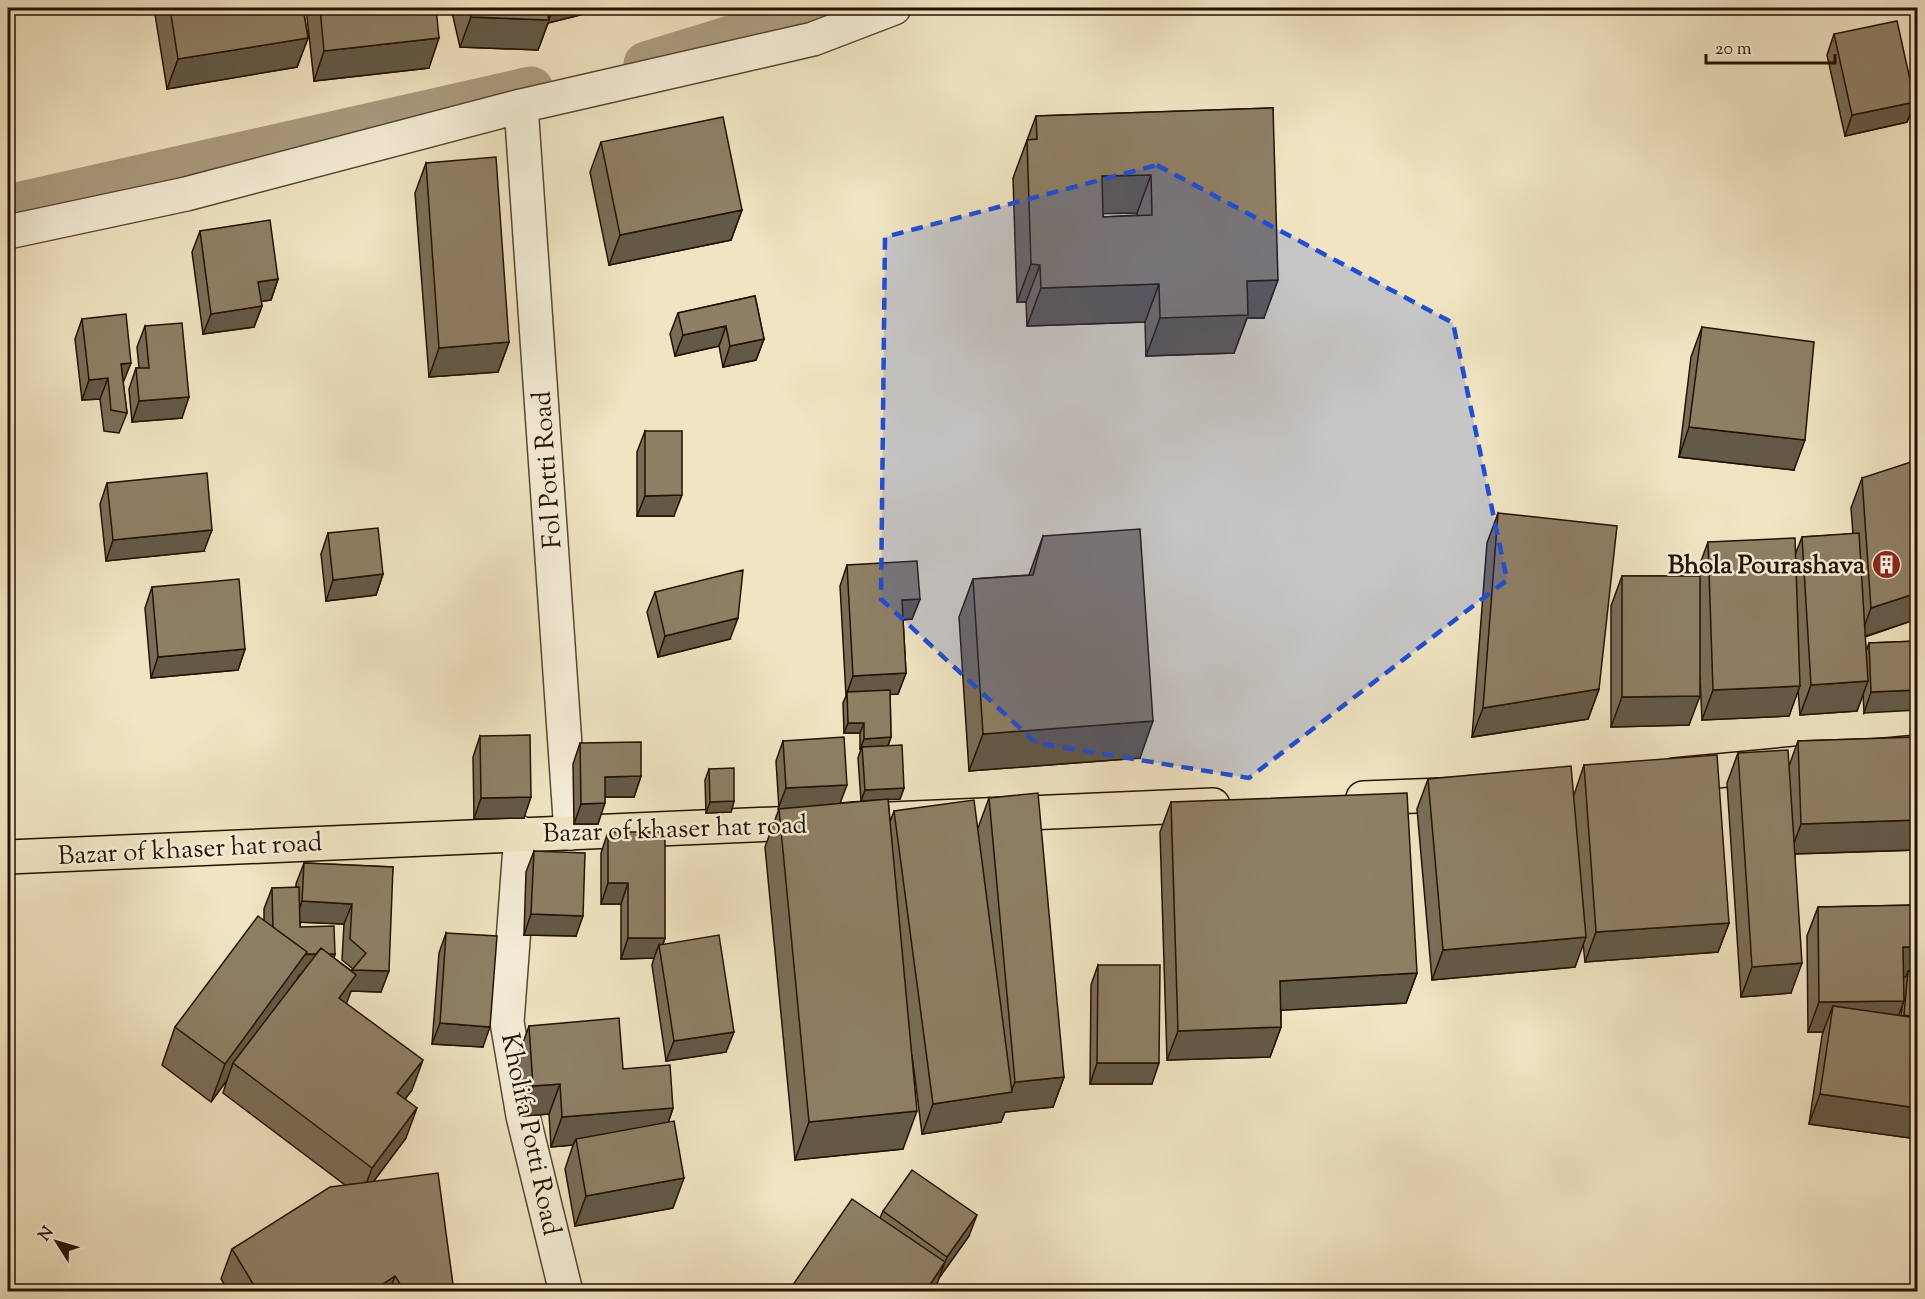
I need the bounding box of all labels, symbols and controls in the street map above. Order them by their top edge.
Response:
scale bar [1706,27,1835,65]
text: 20 m [1715,37,1752,63]
street label: Fol Potti Road [525,390,572,550]
place label: Bhola Pourashava [1668,548,1865,585]
building icon: Bhola Pourashava [1870,548,1902,580]
street label: Bazar of khaser hat road [542,807,808,854]
street label: Bazar of khaser hat road [57,825,324,876]
street label: Kholifa Potti Road [490,1030,569,1239]
north arrow [27,1212,87,1272]
text: N [34,1222,60,1247]

